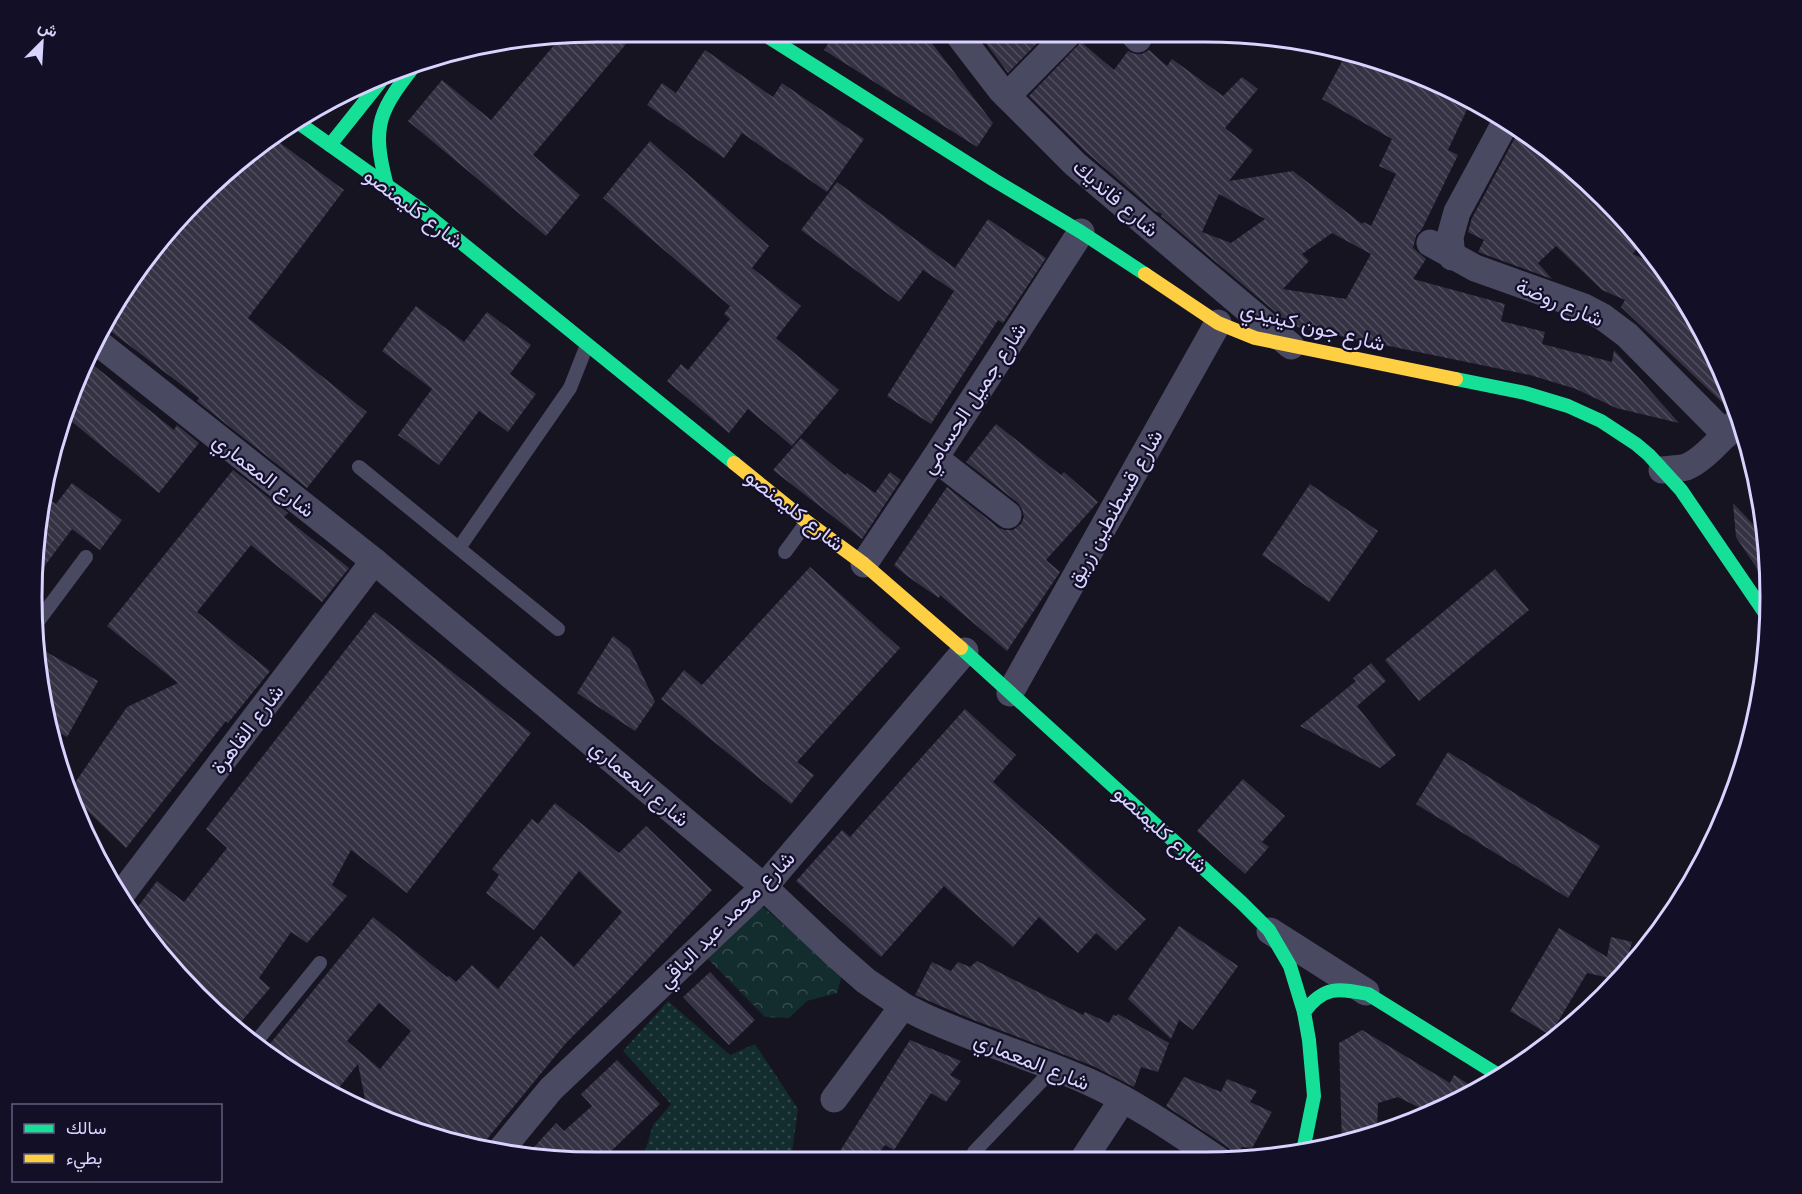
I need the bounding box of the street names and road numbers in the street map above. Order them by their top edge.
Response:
street label: شارع فانديك [1067,154,1164,244]
street label: شارع كليمنصو [358,163,469,255]
street label: شارع روضة [1512,272,1607,333]
street label: شارع جون كينيدي [1237,296,1388,361]
street label: شارع جميل الحسامي [915,318,1035,481]
street label: شارع قسطنطين زريق [1060,425,1169,592]
street label: شارع المعماري [205,428,320,526]
street label: شارع كليمنصو [740,464,849,558]
street label: شارع القاهرة [205,679,290,780]
street label: شارع المعماري [582,734,695,836]
street label: شارع كليمنصو [1108,780,1213,879]
street label: شارع محمد عبد الباقي [652,845,803,996]
street label: شارع المعماري [969,1027,1093,1100]

